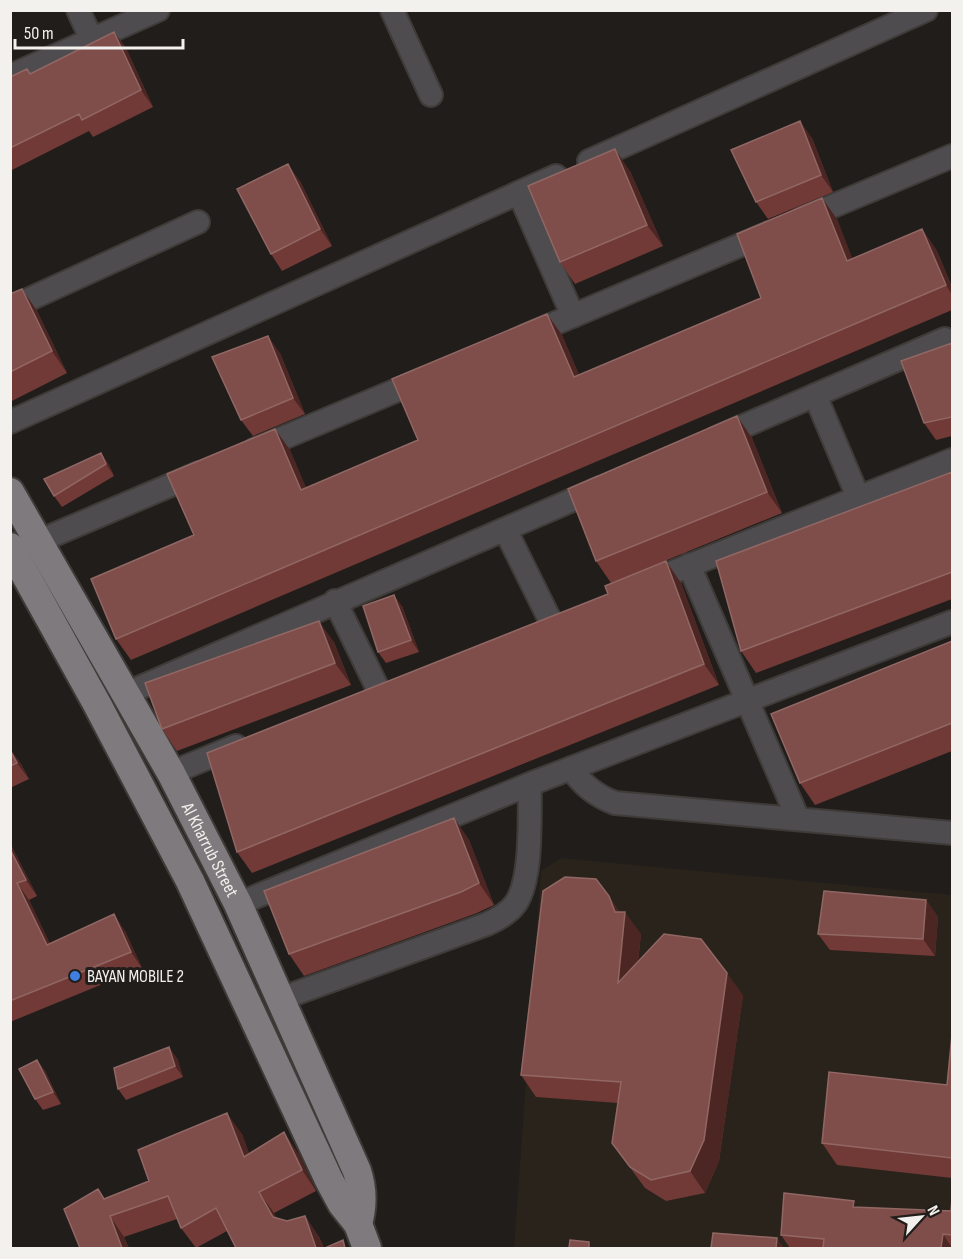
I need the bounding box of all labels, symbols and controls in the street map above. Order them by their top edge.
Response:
scale bar [15,12,183,50]
text: 50 m [24,23,54,44]
street label: Al Kharrub Street [177,798,243,901]
place label: BAYAN MOBILE 2 [87,966,184,987]
marker: BAYAN MOBILE 2 [68,969,82,983]
north arrow [891,1187,951,1247]
text: N [923,1203,943,1219]

